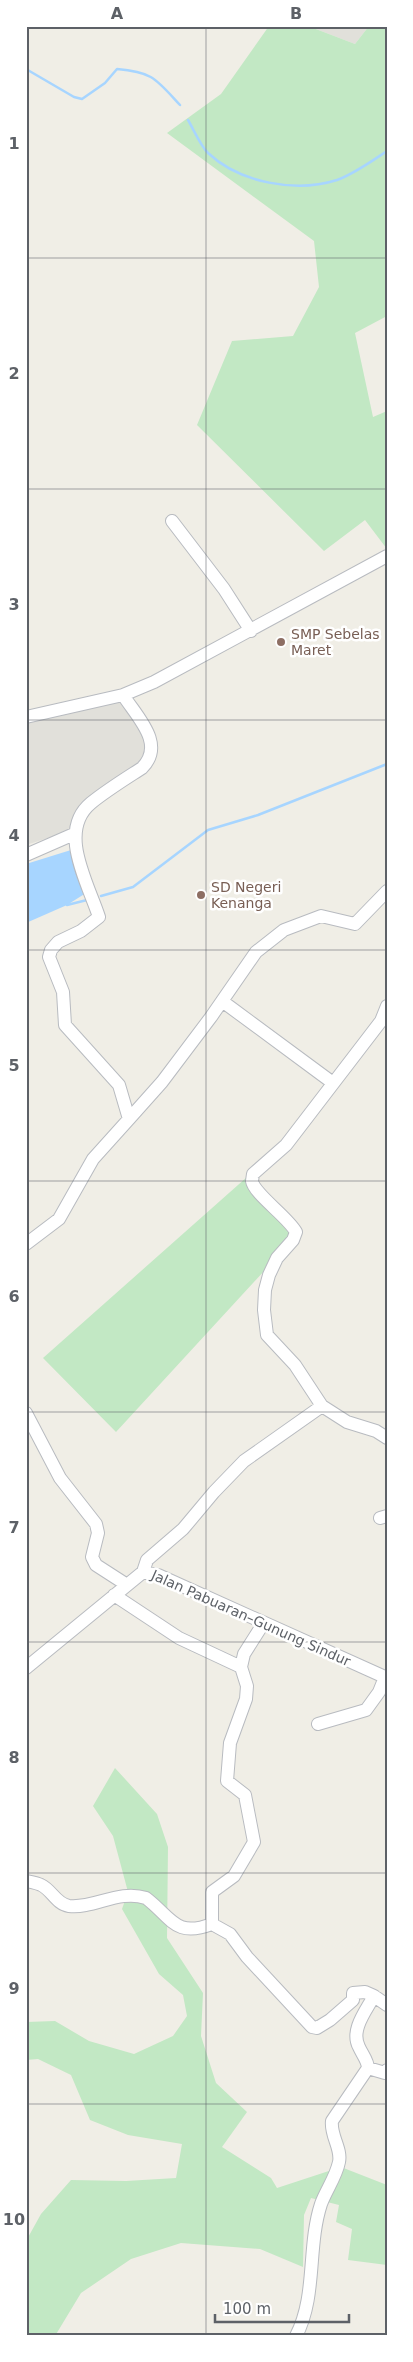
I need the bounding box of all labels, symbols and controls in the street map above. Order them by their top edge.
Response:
text: A [111,4,124,23]
text: B [290,4,302,23]
text: 1 [8,134,20,153]
text: 2 [8,364,20,383]
text: 3 [8,595,20,614]
place label: SMP Sebelas Maret [291,626,380,658]
marker: SMP Sebelas Maret [275,636,287,648]
text: 4 [8,826,20,845]
place label: SD Negeri Kenanga [211,879,281,911]
marker: SD Negeri Kenanga [195,889,207,901]
text: 5 [8,1056,20,1075]
text: 6 [8,1287,20,1306]
text: 7 [8,1518,20,1537]
street label: Jalan Pabuaran–Gunung Sindur [148,1566,353,1669]
text: 8 [8,1748,20,1767]
text: 9 [8,1979,20,1998]
text: 10 [3,2210,25,2229]
scale bar [215,2292,349,2324]
text: 100 m [223,2300,271,2318]

